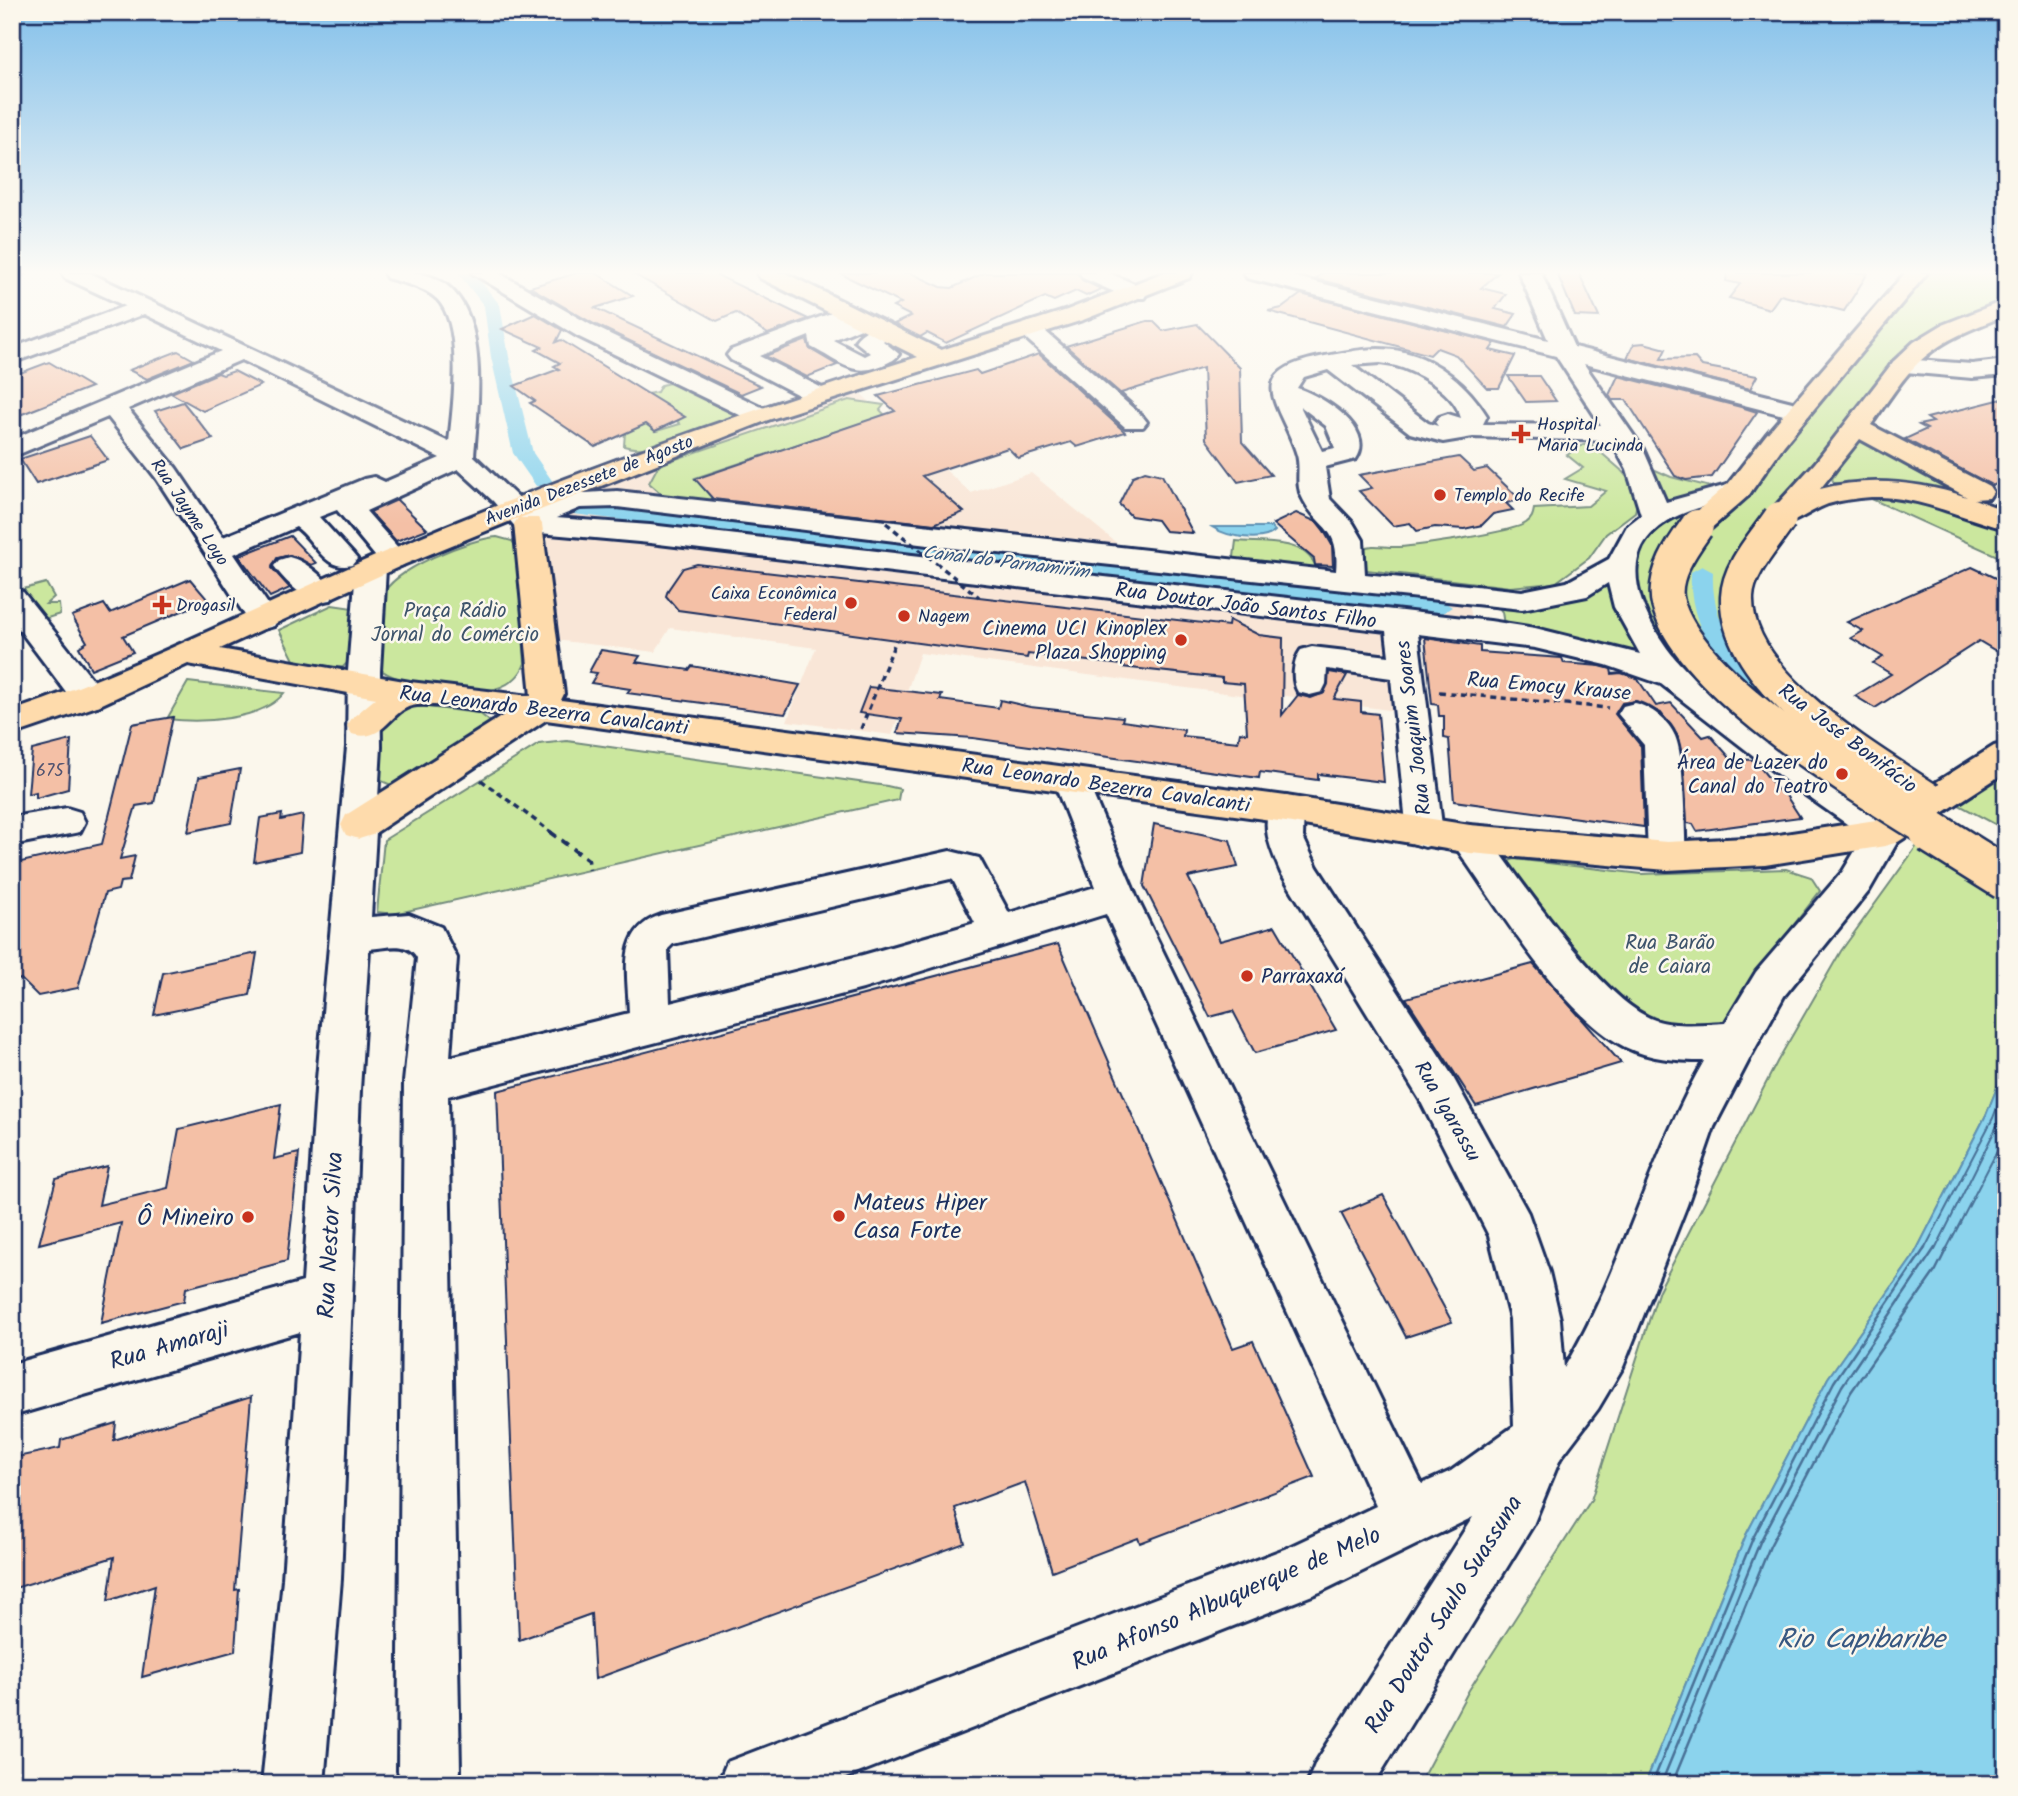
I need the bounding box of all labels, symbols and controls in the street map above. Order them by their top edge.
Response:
place label: Hospital Maria Lucinda [1537,411,1643,461]
marker: Hospital Maria Lucinda [1511,424,1531,444]
street label: Avenida Dezessete de Agosto [481,428,698,535]
street label: Rua Jayme Loyo [142,453,236,573]
place label: Templo do Recife [1454,482,1585,511]
marker: Templo do Recife [1432,487,1448,503]
water label: Canal do Parnamirim [921,538,1093,588]
street label: Rua Doutor João Santos Filho [1113,574,1378,639]
place label: Caixa Econômica Federal [711,580,838,630]
place label: Drogasil [176,592,236,621]
park label: Praça Rádio Jornal do Comércio [371,595,539,652]
marker: Caixa Econômica Federal [843,595,859,611]
marker: Drogasil [154,597,170,613]
place label: Nagem [918,603,970,632]
marker: Nagem [896,608,912,624]
place label: Cinema UCI Kinoplex Plaza Shopping [982,613,1168,670]
marker: Cinema UCI Kinoplex Plaza Shopping [1173,632,1189,648]
street label: Rua Joaquim Soares [1387,638,1442,817]
street label: Rua Emocy Krause [1466,664,1633,711]
street label: Rua José Bonifácio [1770,676,1924,803]
street label: Rua Leonardo Bezerra Cavalcanti [397,677,691,746]
place label: Área de Lazer do Canal do Teatro [1677,747,1828,804]
street label: Rua Leonardo Bezerra Cavalcanti [959,750,1253,823]
house number: 675 [36,757,65,786]
marker: Área de Lazer do Canal do Teatro [1834,766,1850,782]
park label: Rua Barão de Caiara [1625,927,1715,984]
place label: Parraxaxá [1261,961,1346,994]
marker: Parraxaxá [1239,968,1255,984]
street label: Rua Igarassu [1404,1055,1489,1168]
street label: Rua Nestor Silva [308,1151,355,1320]
place label: Mateus Hiper Casa Forte [853,1184,989,1251]
place label: Ô Mineiro [137,1199,234,1238]
marker: Mateus Hiper Casa Forte [831,1208,847,1224]
marker: Ô Mineiro [240,1209,256,1225]
street label: Rua Amaraji [105,1310,235,1382]
street label: Rua Doutor Saulo Suassuna [1355,1488,1534,1742]
street label: Rua Afonso Albuquerque de Melo [1066,1516,1388,1682]
water label: Rio Capibaribe [1777,1618,1947,1663]

